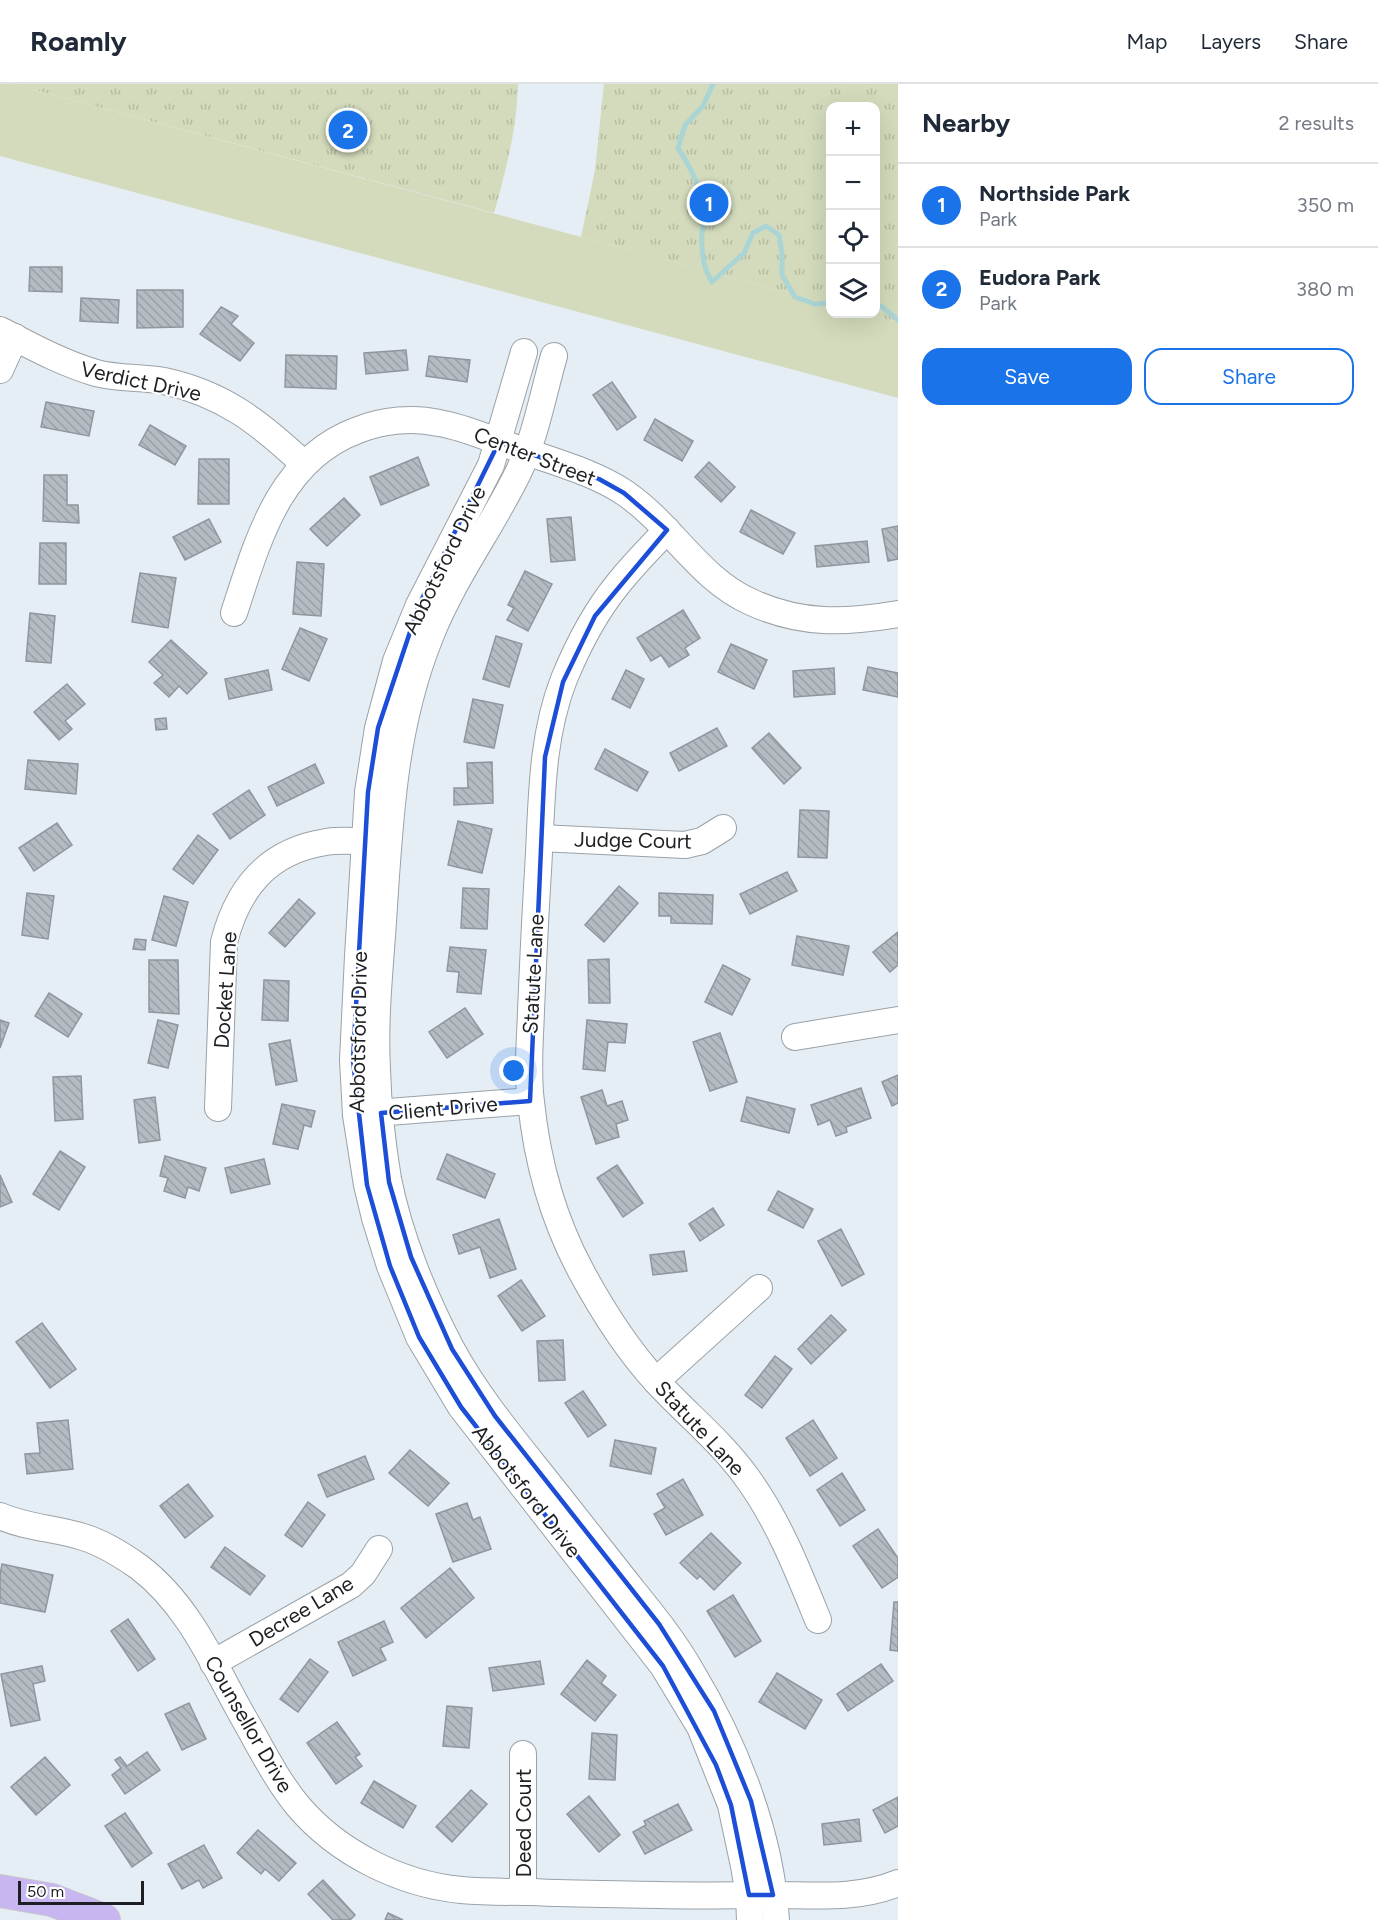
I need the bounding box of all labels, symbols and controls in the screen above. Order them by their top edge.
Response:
text: Roamly [30,24,127,58]
text: Map [1127,29,1167,54]
text: Layers [1200,29,1261,54]
text: Share [1294,29,1348,54]
map controls [826,102,880,318]
button: + [826,102,880,156]
text: Nearby [922,107,1010,139]
pin: 2 [328,108,368,152]
text: 2 results [1278,111,1354,135]
button: − [826,156,880,210]
pin: 1 [690,180,728,226]
text: Northside Park [979,180,1130,207]
text: 1 [937,193,946,217]
text: 350 m [1297,193,1354,217]
text: Park [979,207,1017,231]
button: locate [826,210,880,264]
button: layers [826,264,880,318]
text: Eudora Park [979,264,1101,291]
text: 2 [936,277,947,301]
text: 380 m [1296,277,1354,301]
text: Park [979,291,1017,315]
button: Save [922,348,1132,405]
button: Share [1144,348,1354,405]
street label: Verdict Drive [78,356,204,406]
street label: Center Street [470,421,600,491]
street label: Abbotsford Drive [397,482,491,638]
street label: Judge Court [574,826,692,854]
street label: Statute Lane [517,913,549,1035]
street label: Docket Lane [208,931,242,1049]
street label: Abbotsford Drive [344,951,372,1113]
your location [499,1056,528,1085]
street label: Client Drive [387,1091,499,1125]
street label: Statute Lane [650,1375,750,1481]
street label: Abbotsford Drive [467,1420,587,1562]
street label: Decree Lane [244,1570,358,1652]
street label: Counsellor Drive [200,1651,298,1797]
street label: Deed Court [511,1768,536,1877]
scale bar [18,1878,144,1906]
text: 50 m [27,1882,64,1901]

